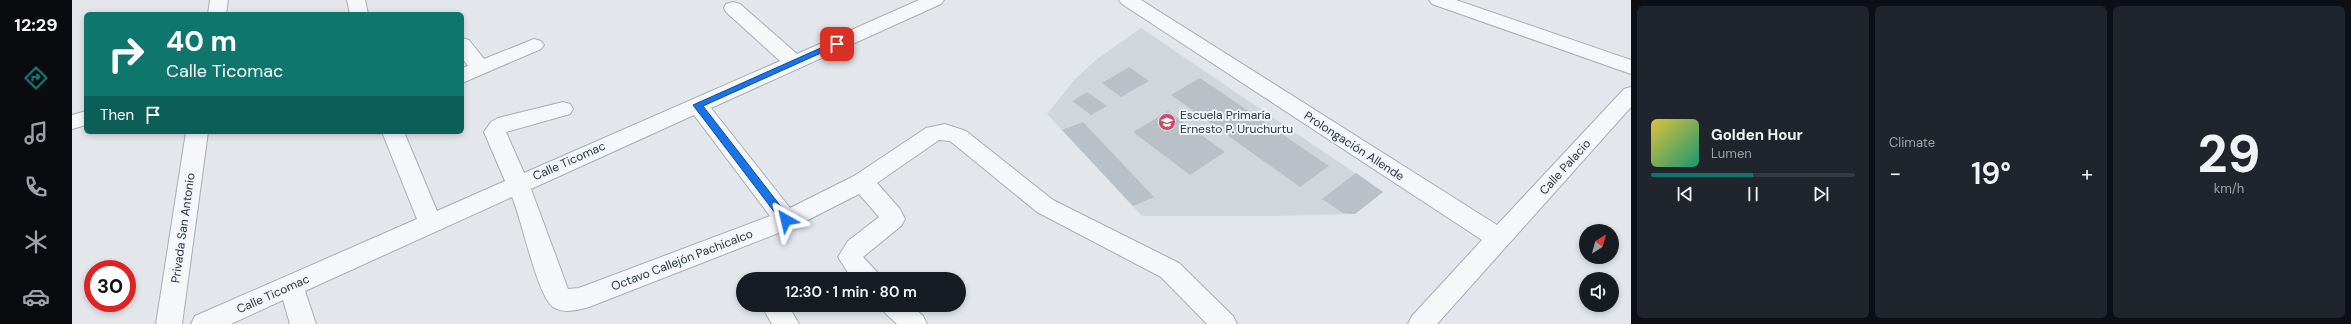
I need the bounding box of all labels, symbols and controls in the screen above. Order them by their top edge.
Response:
text: 12:29 [14,13,58,37]
text: 40 m [166,23,237,60]
pin [820,27,854,61]
icon: right [100,28,152,80]
icon: arrive [826,33,848,55]
text: Calle Ticomac [166,59,283,83]
icon: directions [22,64,50,92]
icon: arrive [142,104,164,126]
text: Then [100,105,134,125]
place label: Escuela Primaría Ernesto P. Uruchurtu [1180,107,1293,137]
street label: Prolongación Allende [1301,108,1407,185]
school or university icon: Escuela Primaría Ernesto P. Uruchurtu [1157,112,1177,132]
icon: music [22,119,50,147]
text: 29 [2198,120,2260,188]
text: Golden Hour [1711,125,1803,145]
text: Climate [1889,134,1935,151]
street label: Calle Palacio [1536,136,1594,198]
street label: Calle Ticomac [530,138,608,184]
text: Lumen [1711,145,1752,162]
text: 19° [1971,154,2011,193]
text: − [1889,159,1901,188]
text: + [2081,159,2093,188]
street label: Privada San Antonio [167,172,199,284]
icon: phone [22,173,50,201]
text: km/h [2214,180,2244,197]
icon: previous [1674,183,1696,205]
icon: pause [1742,183,1764,205]
icon: next [1810,183,1832,205]
position arrow [765,199,807,241]
north arrow [1579,224,1619,264]
map controls [1579,224,1619,312]
street label: Octavo Callejón Pachicalco [609,226,755,294]
icon: climate [22,228,50,256]
speed limit sign: 30 [84,260,136,312]
street label: Calle Ticomac [234,271,312,317]
button: sound [1579,272,1619,312]
text: 12:30 · 1 min · 80 m [785,282,917,302]
icon: car [22,283,50,311]

